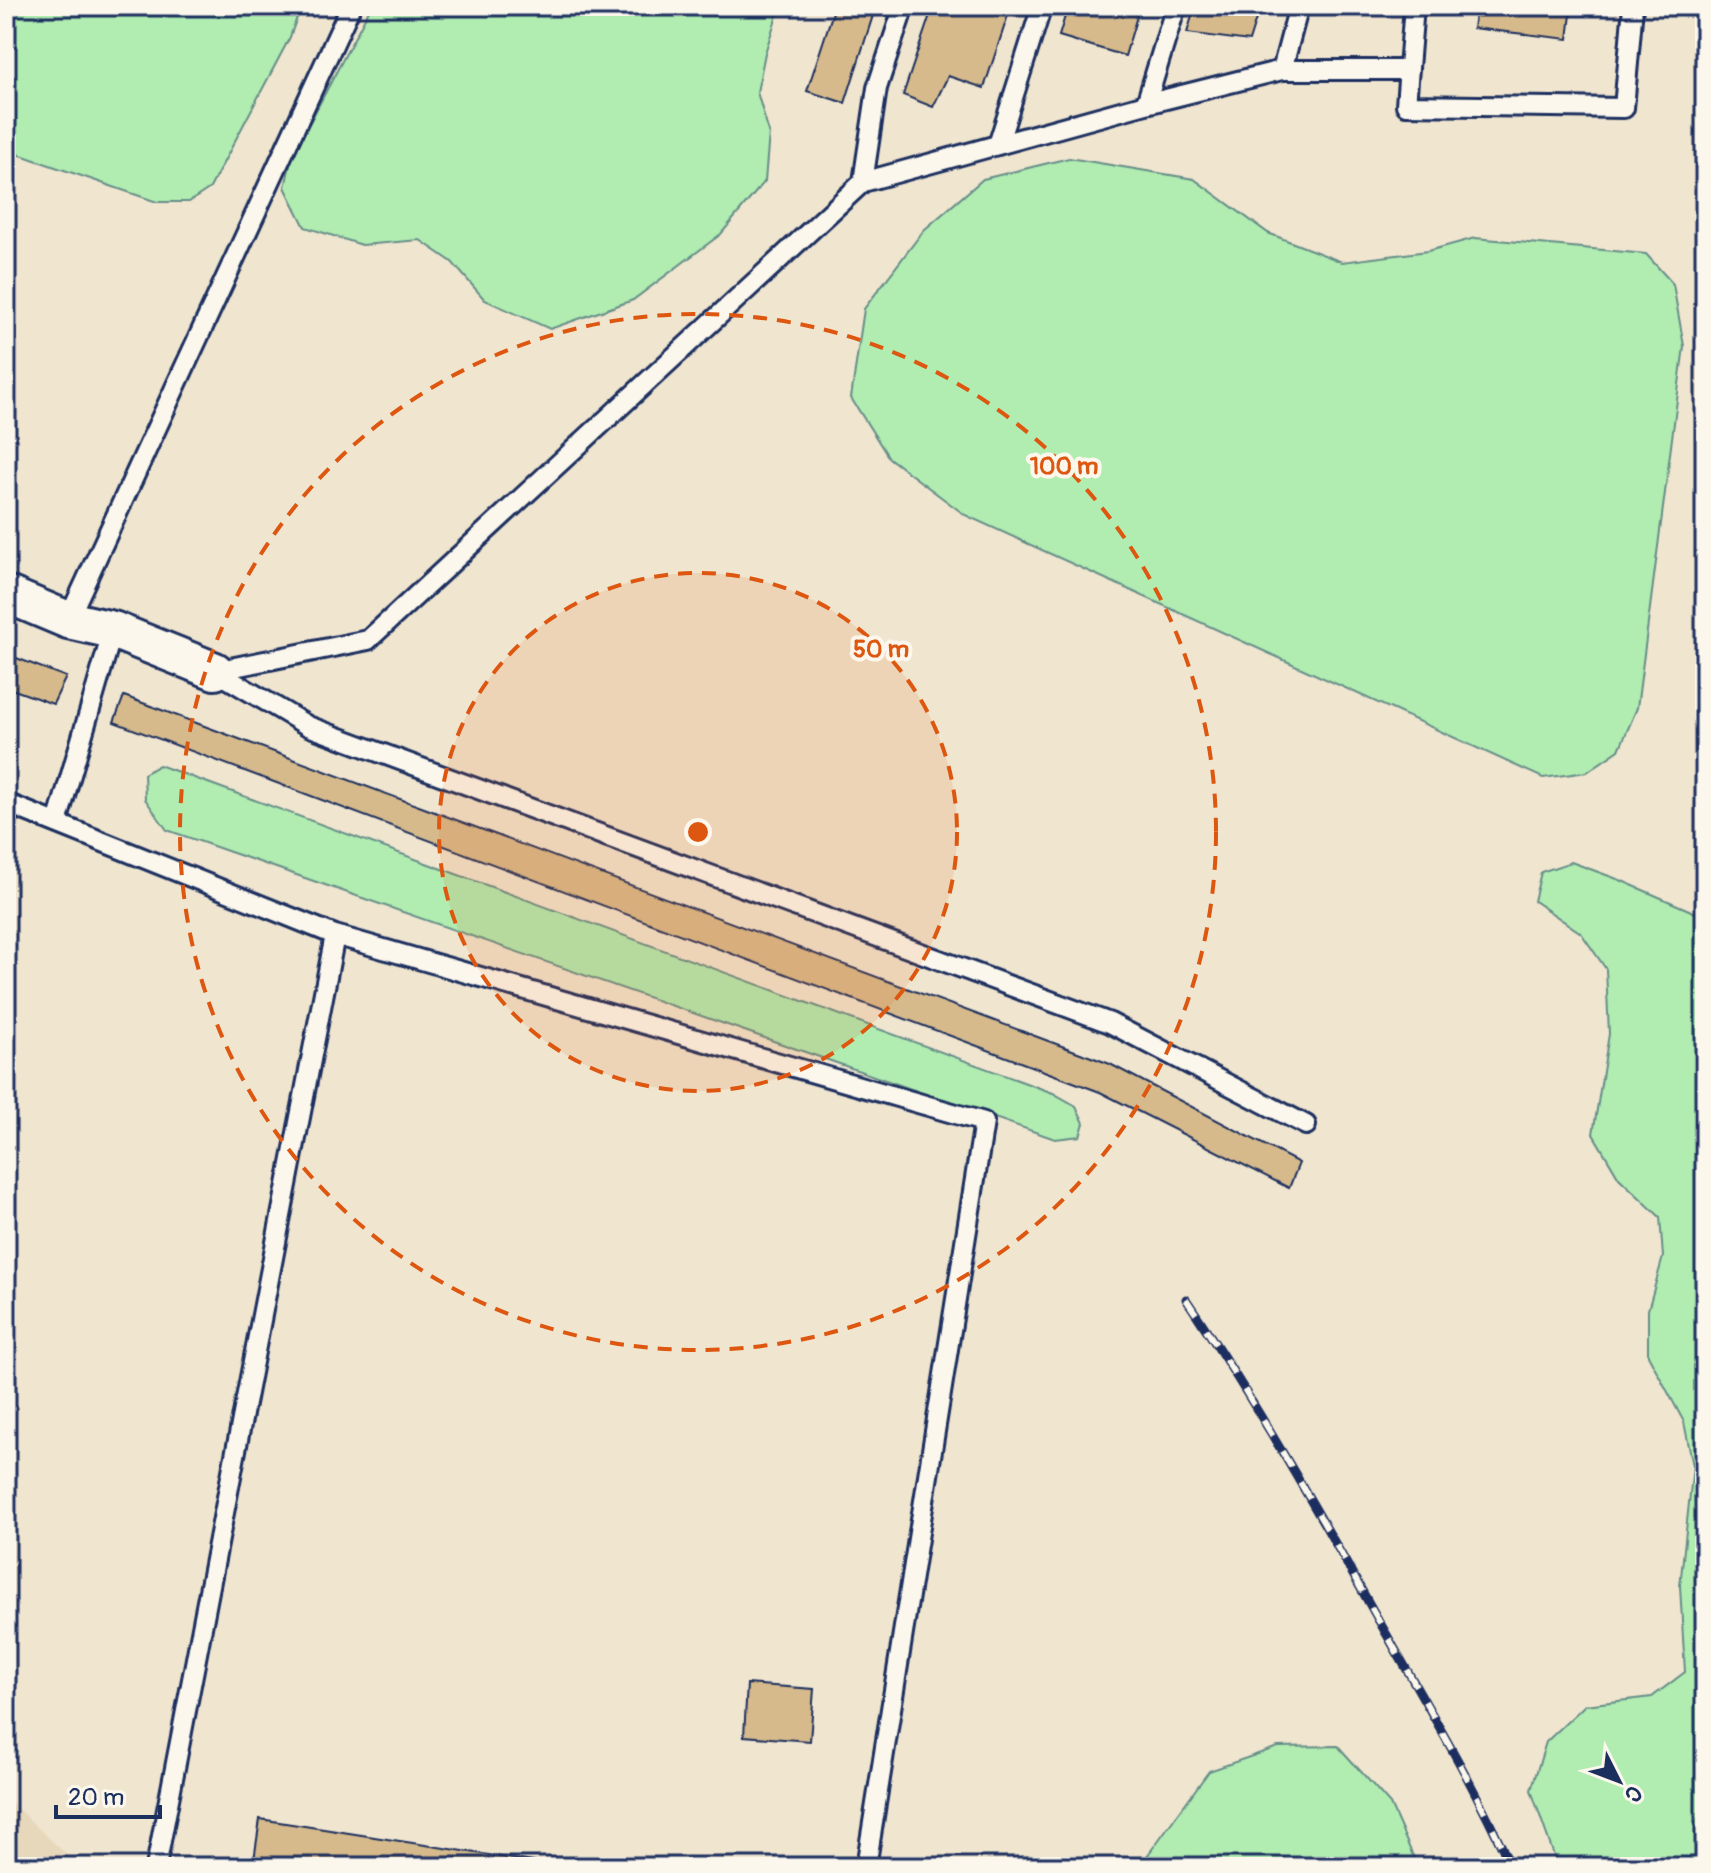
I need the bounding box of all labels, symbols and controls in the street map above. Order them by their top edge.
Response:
text: 100 m [1030,452,1098,481]
text: 50 m [853,635,909,664]
centre of rings [684,818,712,846]
north arrow [1579,1741,1659,1821]
scale bar [56,1769,160,1819]
text: С [1618,1779,1648,1808]
text: 20 m [68,1783,124,1812]

